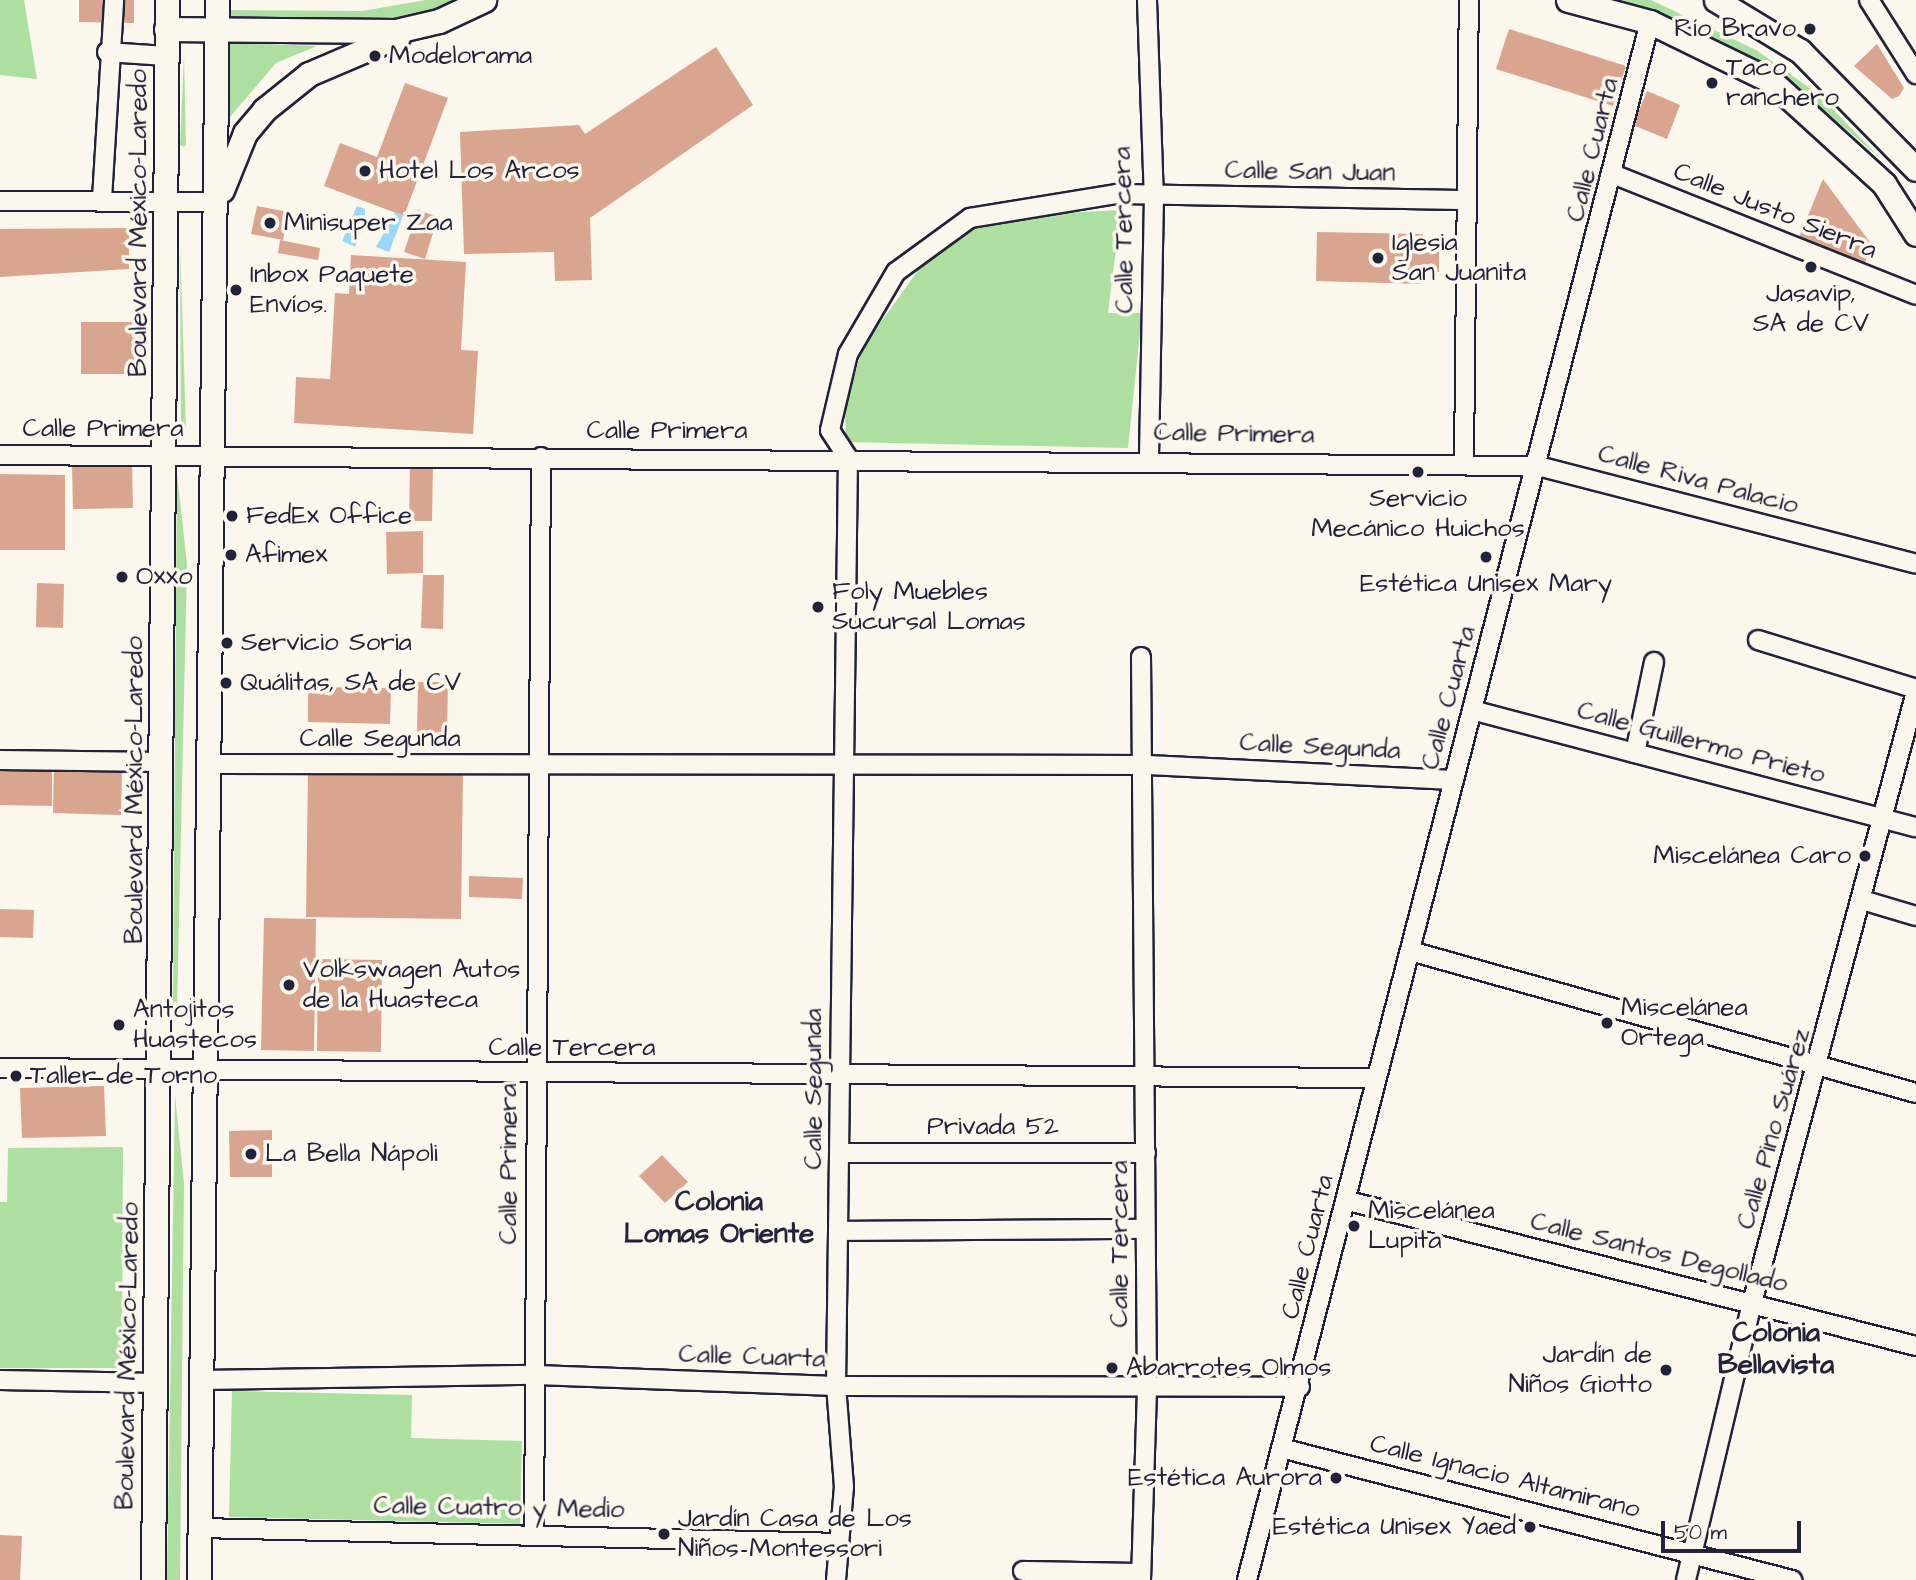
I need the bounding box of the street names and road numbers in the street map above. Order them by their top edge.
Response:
street label: Boulevard México-Laredo [123,69,155,377]
street label: Calle Cuarta [1560,75,1626,225]
street label: Calle Tercera [1107,146,1141,314]
street label: Calle San Juan [1224,155,1396,189]
street label: Calle Justo Sierra [1669,156,1881,266]
street label: Calle Primera [22,413,184,445]
street label: Calle Primera [586,415,748,447]
street label: Calle Primera [1153,417,1315,451]
street label: Calle Riva Palacio [1594,438,1802,522]
street label: Calle Cuarta [1415,623,1483,773]
street label: Boulevard México-Laredo [119,636,151,944]
street label: Calle Guillermo Prieto [1574,695,1828,791]
street label: Calle Segunda [299,723,461,755]
street label: Calle Segunda [1239,727,1401,767]
street label: Calle Segunda [798,1008,830,1170]
street label: Calle Pino Suárez [1730,1025,1818,1233]
street label: Calle Tercera [489,1032,655,1064]
street label: Calle Primera [493,1083,525,1245]
street label: Privada 52 [927,1111,1059,1143]
street label: Calle Tercera [1104,1161,1136,1327]
street label: Calle Cuarta [1275,1172,1341,1322]
street label: Boulevard México-Laredo [110,1202,146,1510]
street label: Calle Santos Degollado [1527,1206,1791,1300]
street label: Calle Cuarta [678,1339,826,1375]
street label: Calle Ignacio Altamirano [1367,1428,1643,1526]
street label: Calle Cuatro y Medio [373,1490,625,1526]

